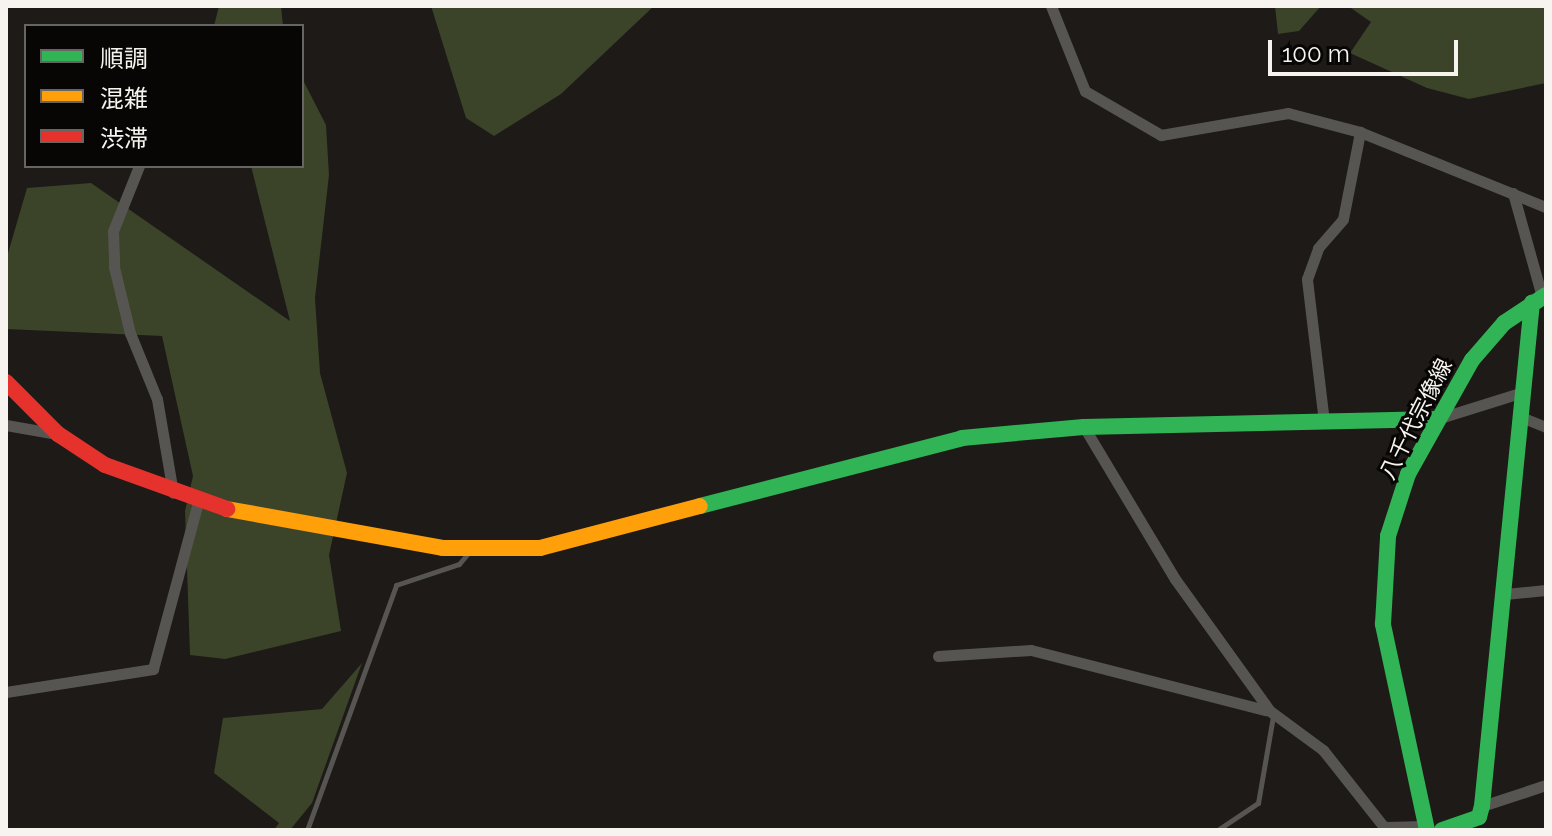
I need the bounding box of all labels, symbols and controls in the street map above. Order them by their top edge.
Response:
legend [24,24,304,168]
scale bar [1272,24,1462,74]
text: 100 m [1282,39,1350,68]
text: 順調 [100,44,148,73]
text: 混雑 [100,84,148,113]
text: 渋滞 [100,124,148,153]
street label: 八千代宗像線 [1374,354,1458,484]

